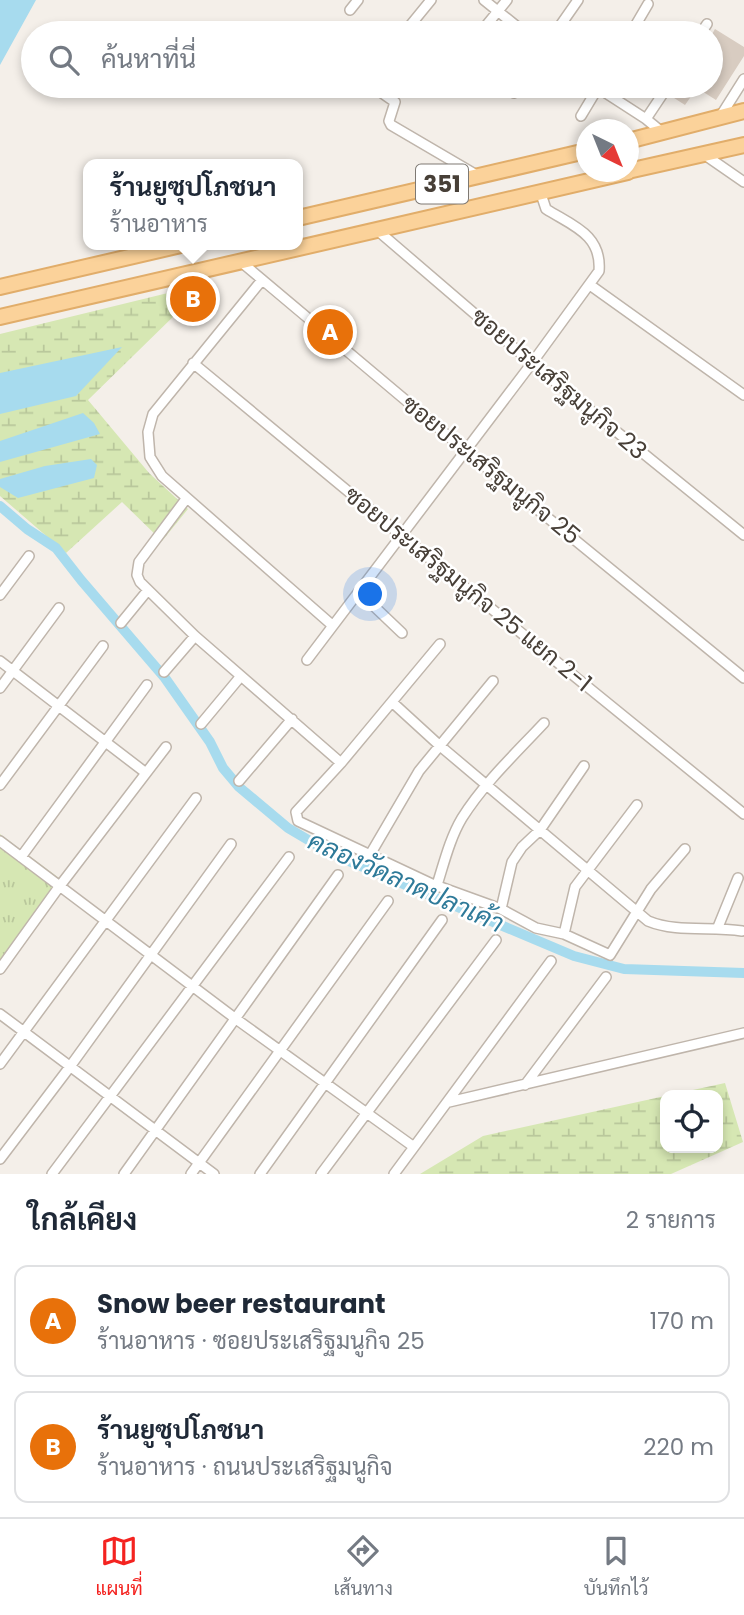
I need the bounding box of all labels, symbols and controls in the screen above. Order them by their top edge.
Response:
search box [21,21,723,98]
icon: search [45,41,83,79]
text: ค้นหาที่นี่ [101,41,196,77]
north arrow [576,119,639,182]
popup [83,159,303,250]
road number: 351 [416,164,468,204]
text: ร้านยูซุปโภชนา [109,169,277,205]
text: ร้านอาหาร [109,208,208,240]
pin: B [170,273,216,325]
street label: ซอยประเสริฐมนูกิจ 23 [464,300,654,468]
pin: A [307,306,353,358]
street label: ซอยประเสริฐมนูกิจ 25 [394,387,588,553]
street label: ซอยประเสริฐมนูกิจ 25 แยก 2-1 [337,478,599,700]
your location [353,577,387,611]
water label: คลองวัดลาดปลาเค้า [302,823,510,941]
map controls [660,1090,723,1153]
button: locate [660,1090,723,1153]
text: ใกล้เคียง [28,1198,137,1241]
text: 2 รายการ [626,1204,716,1236]
text: Snow beer restaurant [97,1286,386,1322]
text: A [45,1305,61,1337]
text: 170 m [650,1305,714,1337]
text: ร้านอาหาร · ซอยประเสริฐมนูกิจ 25 [97,1325,425,1357]
text: ร้านยูซุปโภชนา [97,1412,264,1448]
text: B [45,1431,61,1463]
text: 220 m [643,1431,714,1463]
text: ร้านอาหาร · ถนนประเสริฐมนูกิจ [97,1451,393,1483]
tab: แผนที่ [95,1532,143,1603]
tab: เส้นทาง [334,1532,393,1603]
tab: บันทึกไว้ [584,1532,649,1603]

